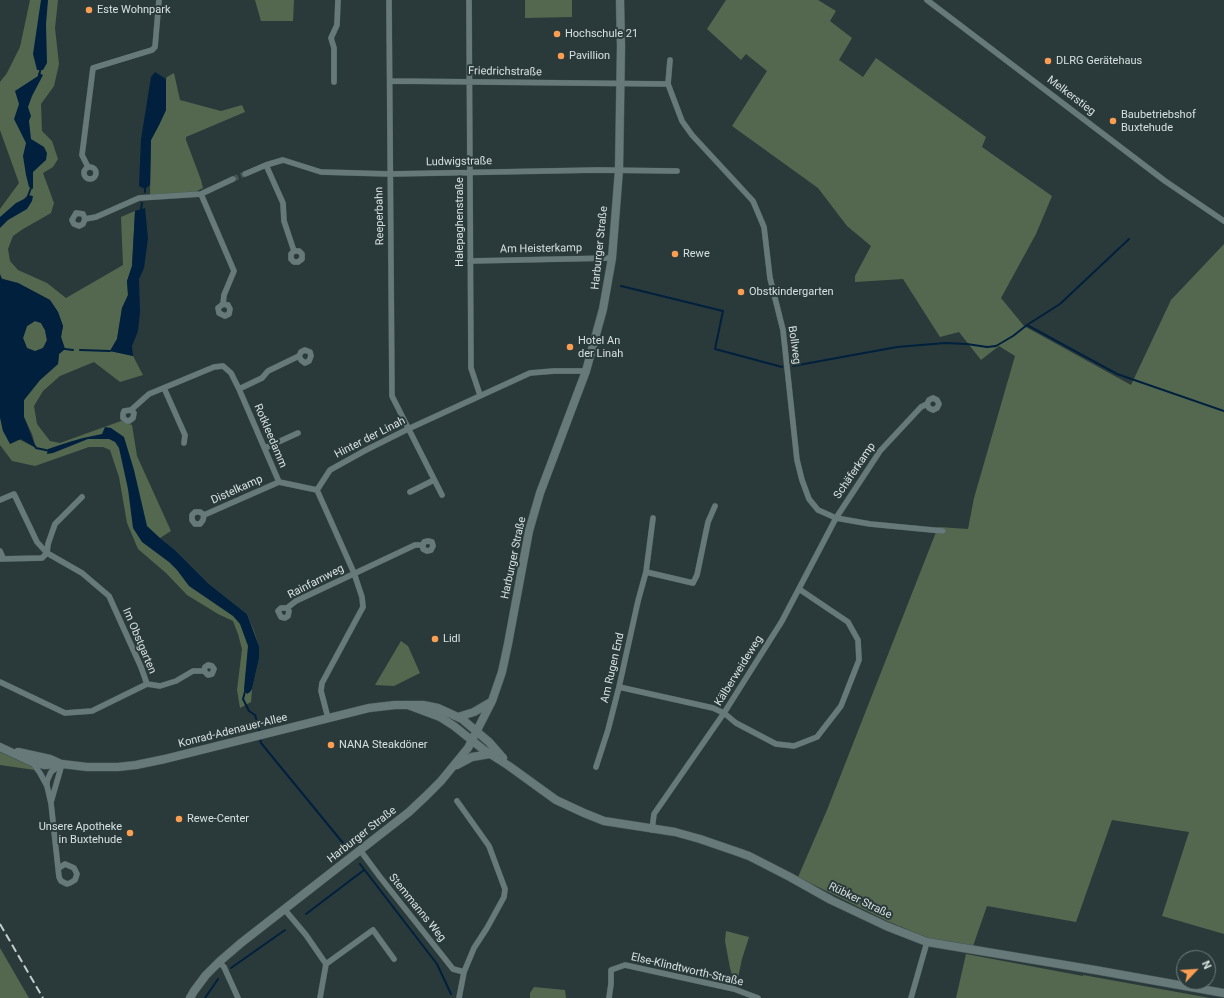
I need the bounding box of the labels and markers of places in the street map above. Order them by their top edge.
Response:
place label: Este Wohnpark [97,3,171,17]
marker: Este Wohnpark [84,5,94,15]
place label: Hochschule 21 [565,27,638,41]
marker: Hochschule 21 [552,29,562,39]
place label: Pavillion [569,49,610,63]
marker: Pavillion [556,51,566,61]
place label: DLRG Gerätehaus [1056,54,1142,68]
marker: DLRG Gerätehaus [1043,56,1053,66]
place label: Baubetriebshof Buxtehude [1121,108,1196,134]
marker: Baubetriebshof Buxtehude [1108,116,1118,126]
place label: Rewe [683,247,710,261]
marker: Rewe [670,249,680,259]
place label: Obstkindergarten [749,285,834,299]
marker: Obstkindergarten [736,287,746,297]
place label: Hotel An der Linah [578,334,623,360]
marker: Hotel An der Linah [565,342,575,352]
place label: Lidl [443,632,460,646]
marker: Lidl [430,634,440,644]
place label: NANA Steakdöner [339,738,427,752]
marker: NANA Steakdöner [326,740,336,750]
place label: Rewe-Center [187,812,249,826]
marker: Rewe-Center [174,814,184,824]
place label: Unsere Apotheke in Buxtehude [39,820,122,846]
marker: Unsere Apotheke in Buxtehude [125,828,135,838]

